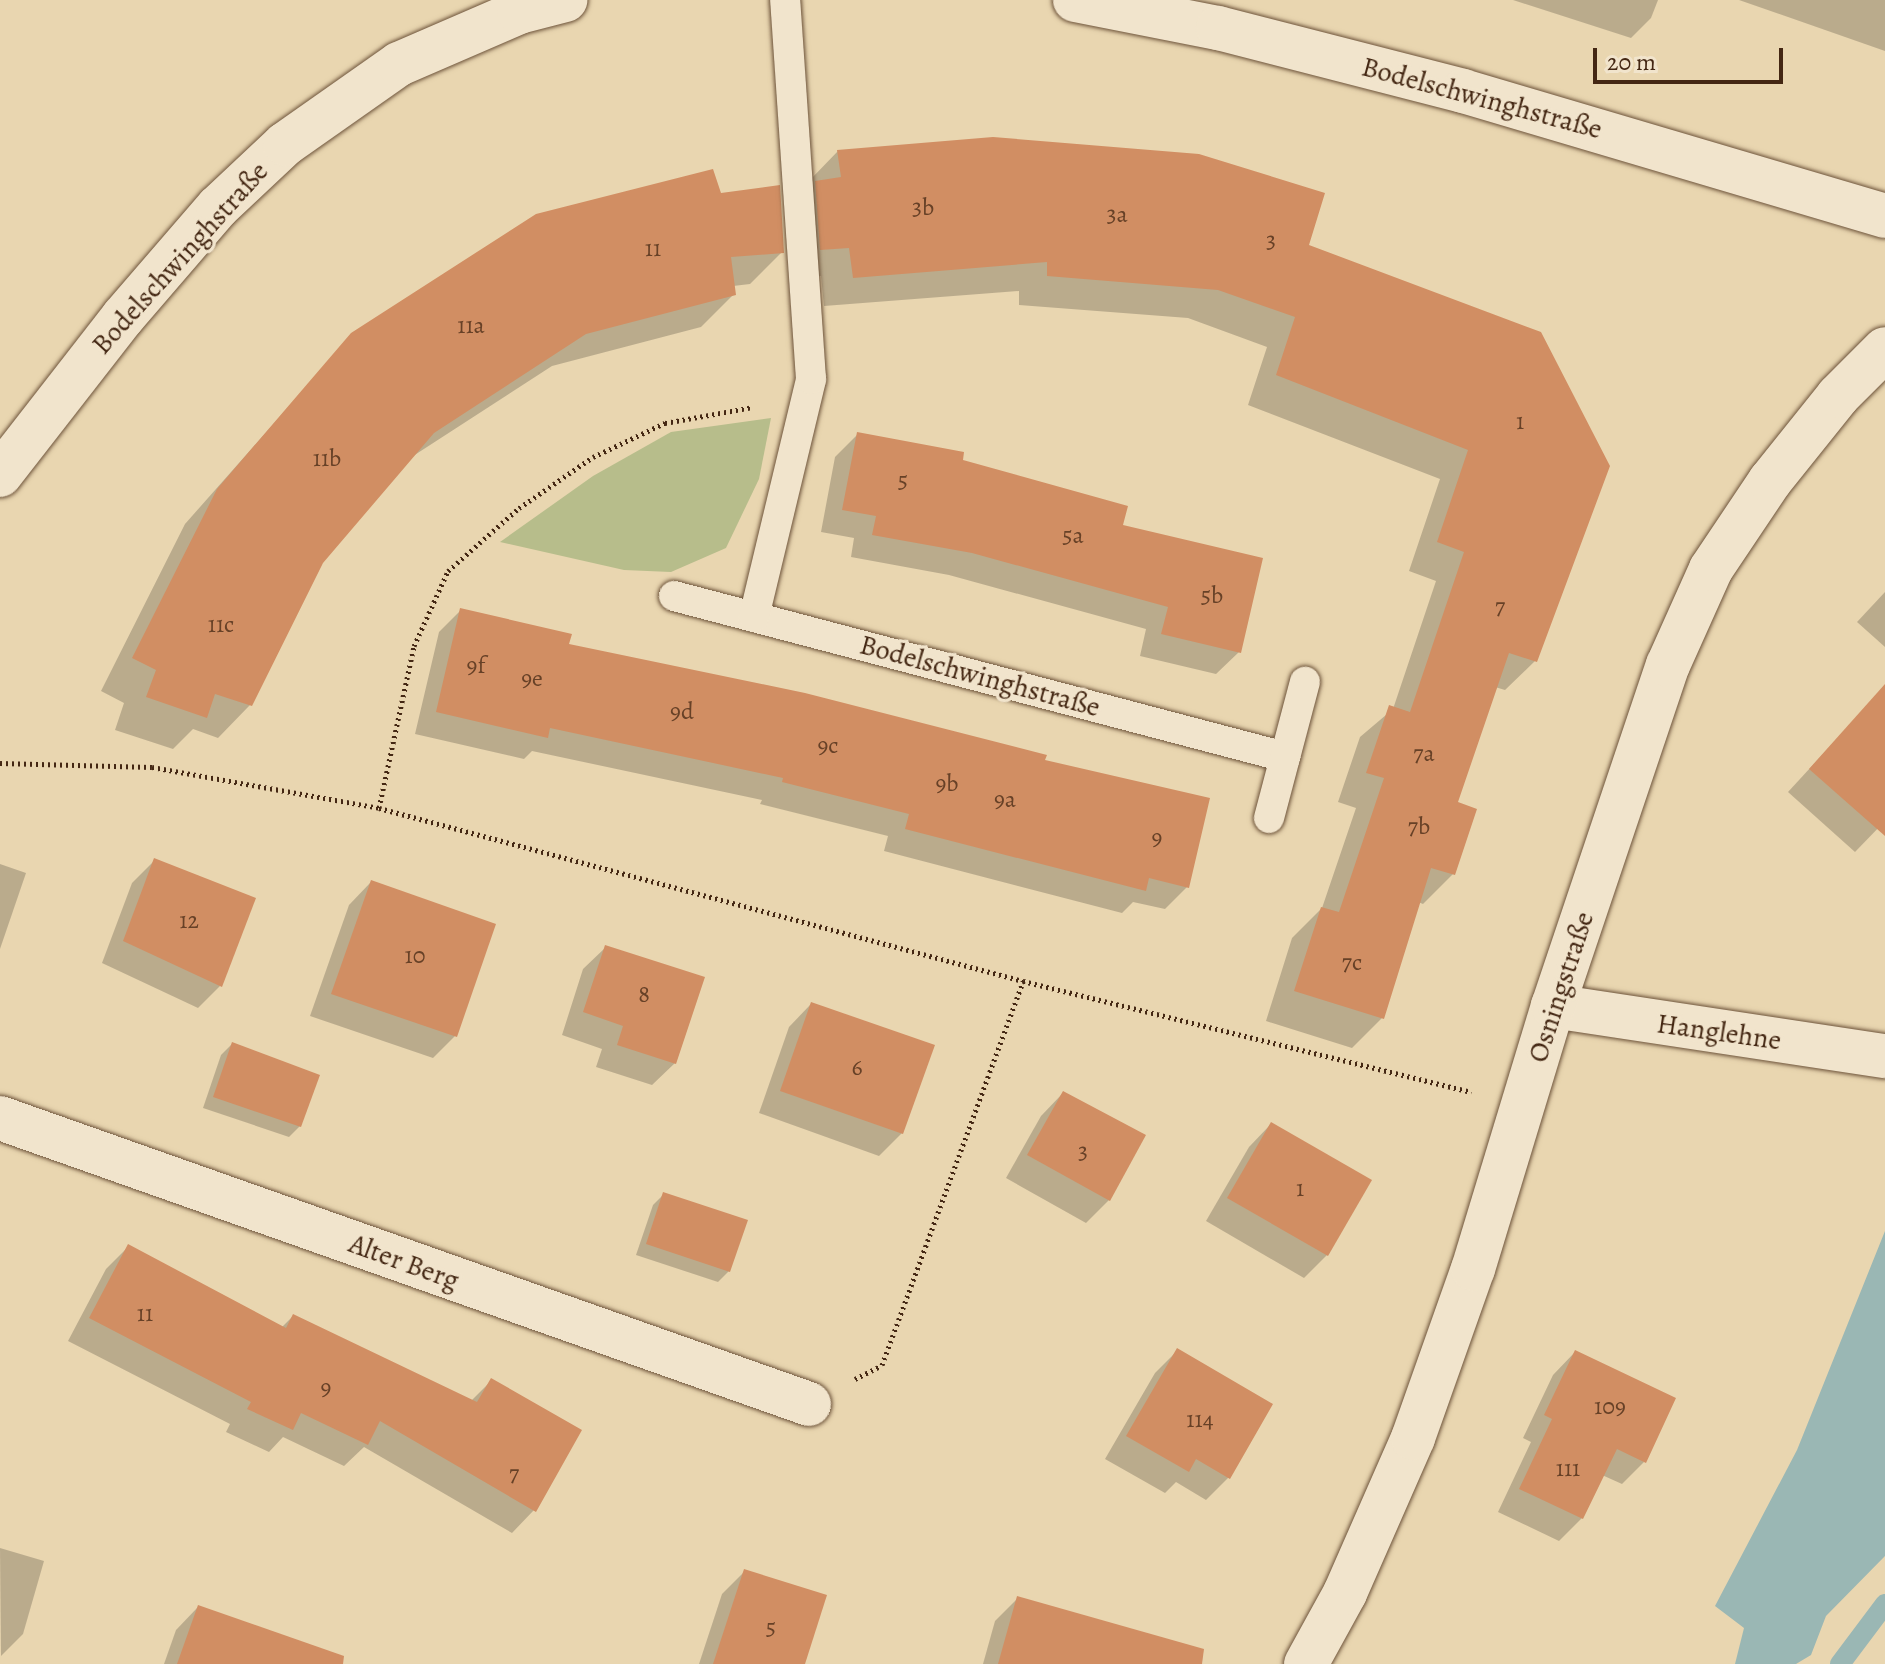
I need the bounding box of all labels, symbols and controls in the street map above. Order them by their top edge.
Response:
scale bar [1597,32,1787,82]
text: 20 m [1607,46,1656,78]
street label: Bodelschwinghstraße [1358,50,1606,146]
street label: Bodelschwinghstraße [85,155,275,361]
house number: 3b [912,194,934,222]
house number: 3a [1106,201,1128,229]
house number: 3 [1266,227,1276,255]
house number: 11 [645,235,661,263]
house number: 11a [457,312,485,340]
house number: 1 [1516,408,1524,436]
house number: 11b [313,445,341,473]
house number: 5 [898,467,908,495]
house number: 5a [1062,522,1084,550]
house number: 5b [1201,582,1223,610]
house number: 7 [1495,593,1505,621]
house number: 11c [208,611,234,639]
street label: Bodelschwinghstraße [856,628,1104,724]
house number: 9f [467,652,485,680]
house number: 9e [521,665,543,693]
house number: 9d [670,698,694,726]
house number: 9c [817,732,839,760]
house number: 7a [1413,740,1435,768]
house number: 9b [935,770,959,798]
house number: 9a [994,786,1016,814]
house number: 7b [1408,813,1430,841]
house number: 9 [1152,824,1162,852]
house number: 12 [179,907,199,935]
street label: Osningstraße [1521,907,1601,1067]
house number: 10 [405,942,425,970]
house number: 7c [1342,949,1362,977]
house number: 8 [638,981,650,1009]
street label: Hanglehne [1655,1007,1783,1057]
house number: 6 [851,1054,863,1082]
house number: 3 [1078,1138,1088,1166]
house number: 1 [1296,1175,1304,1203]
street label: Alter Berg [344,1227,464,1297]
house number: 11 [137,1300,153,1328]
house number: 9 [321,1374,331,1402]
house number: 109 [1594,1393,1626,1421]
house number: 114 [1186,1406,1214,1434]
house number: 111 [1556,1455,1580,1483]
house number: 7 [509,1460,519,1488]
house number: 5 [766,1614,776,1642]

